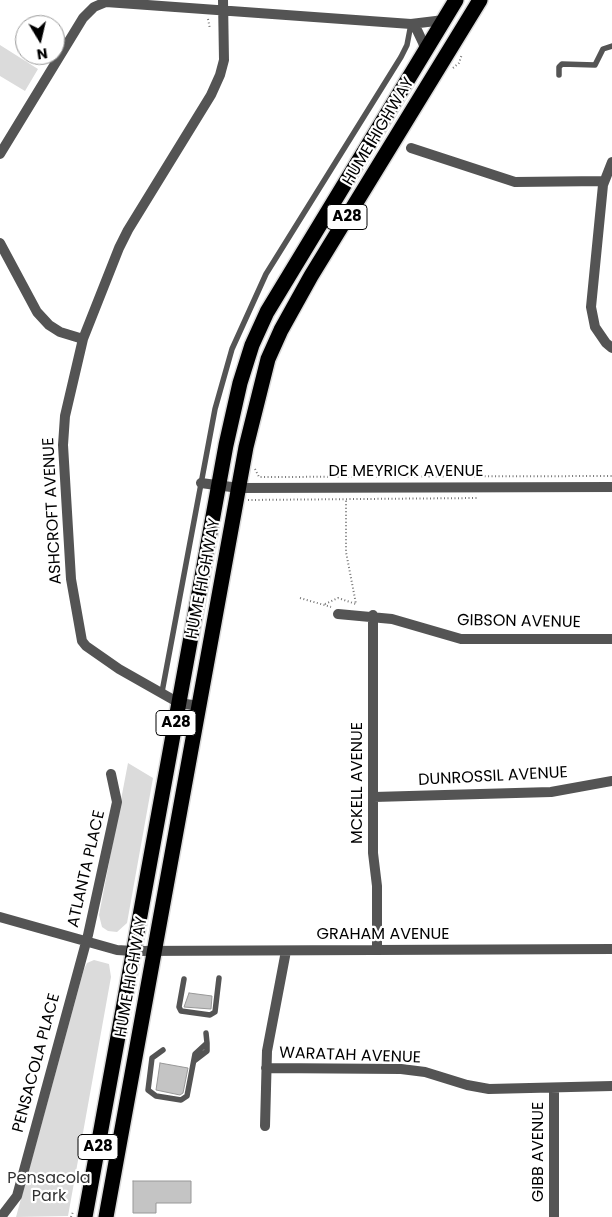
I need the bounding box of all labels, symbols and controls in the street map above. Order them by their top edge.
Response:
north arrow [15,15,65,65]
text: N [35,43,49,65]
street label: HUME HIGHWAY [339,75,419,189]
road number: A28 [327,204,367,230]
street label: ASHCROFT AVENUE [40,437,66,585]
street label: DE MEYRICK AVENUE [328,462,484,482]
street label: HUME HIGHWAY [183,517,225,641]
street label: GIBSON AVENUE [457,611,581,633]
road number: A28 [156,710,196,736]
street label: MCKELL AVENUE [348,722,368,844]
street label: DUNROSSIL AVENUE [418,763,568,791]
street label: ATLANTA PLACE [64,809,110,929]
street label: HUME HIGHWAY [112,915,152,1039]
street label: GRAHAM AVENUE [317,925,449,945]
street label: PENSACOLA PLACE [9,991,65,1135]
street label: WARATAH AVENUE [279,1044,421,1068]
street label: GIBB AVENUE [529,1102,549,1202]
road number: A28 [78,1134,118,1160]
park label: Pensacola Park [7,1169,91,1207]

